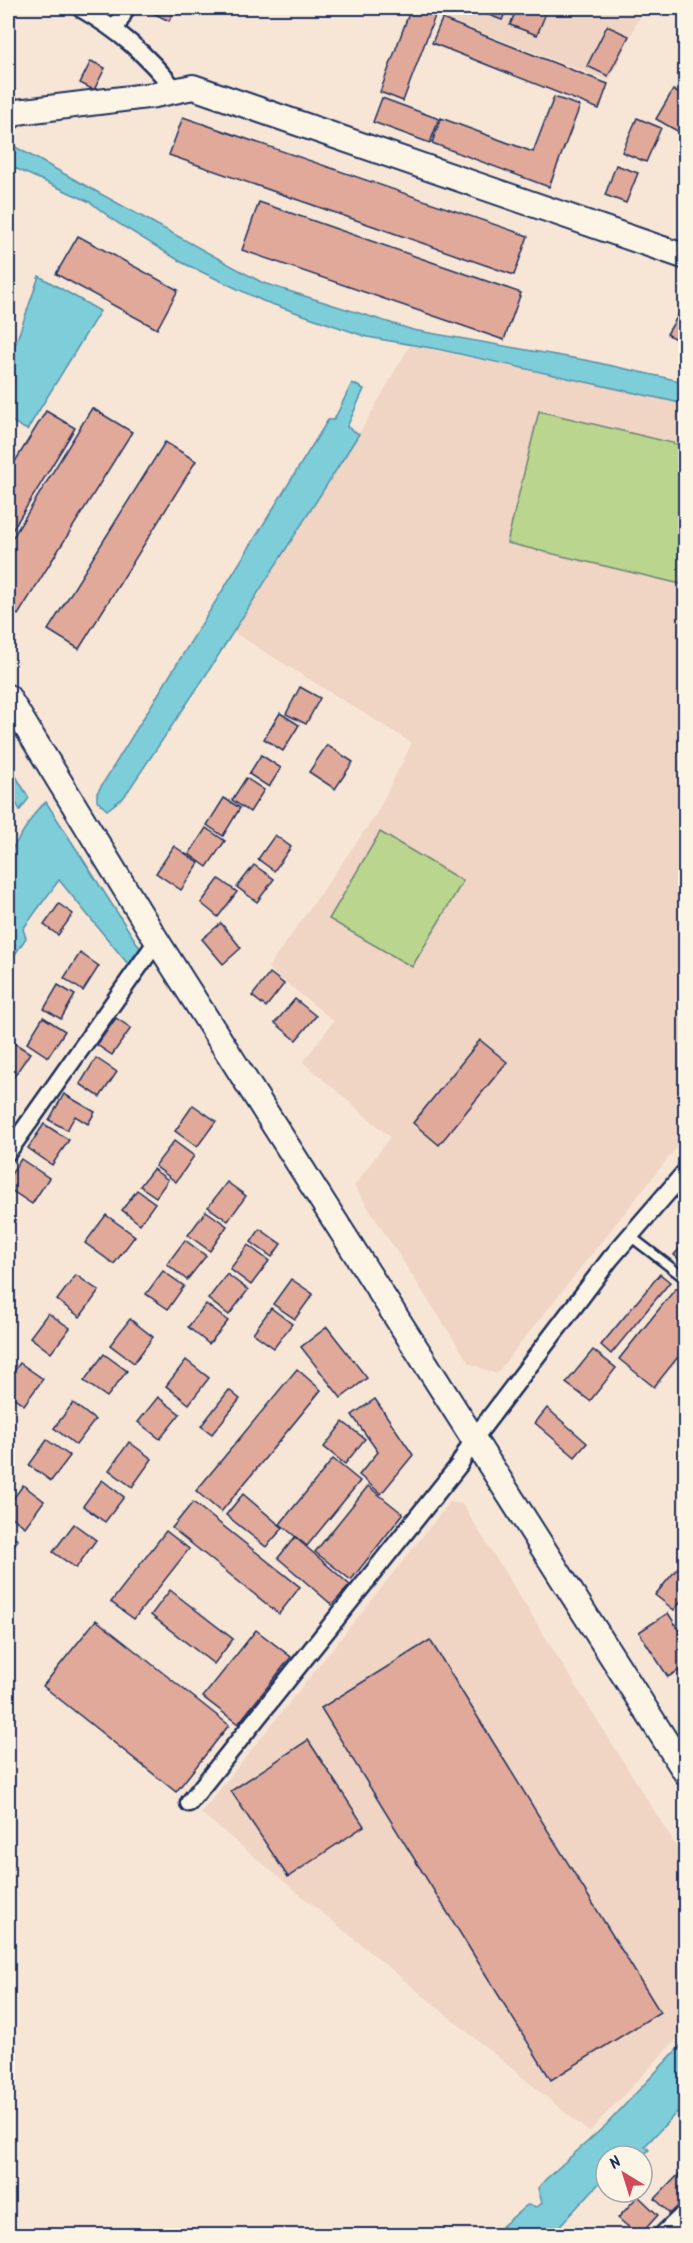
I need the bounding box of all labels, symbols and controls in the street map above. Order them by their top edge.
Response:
north arrow [594,2144,654,2204]
text: N [604,2150,627,2176]

